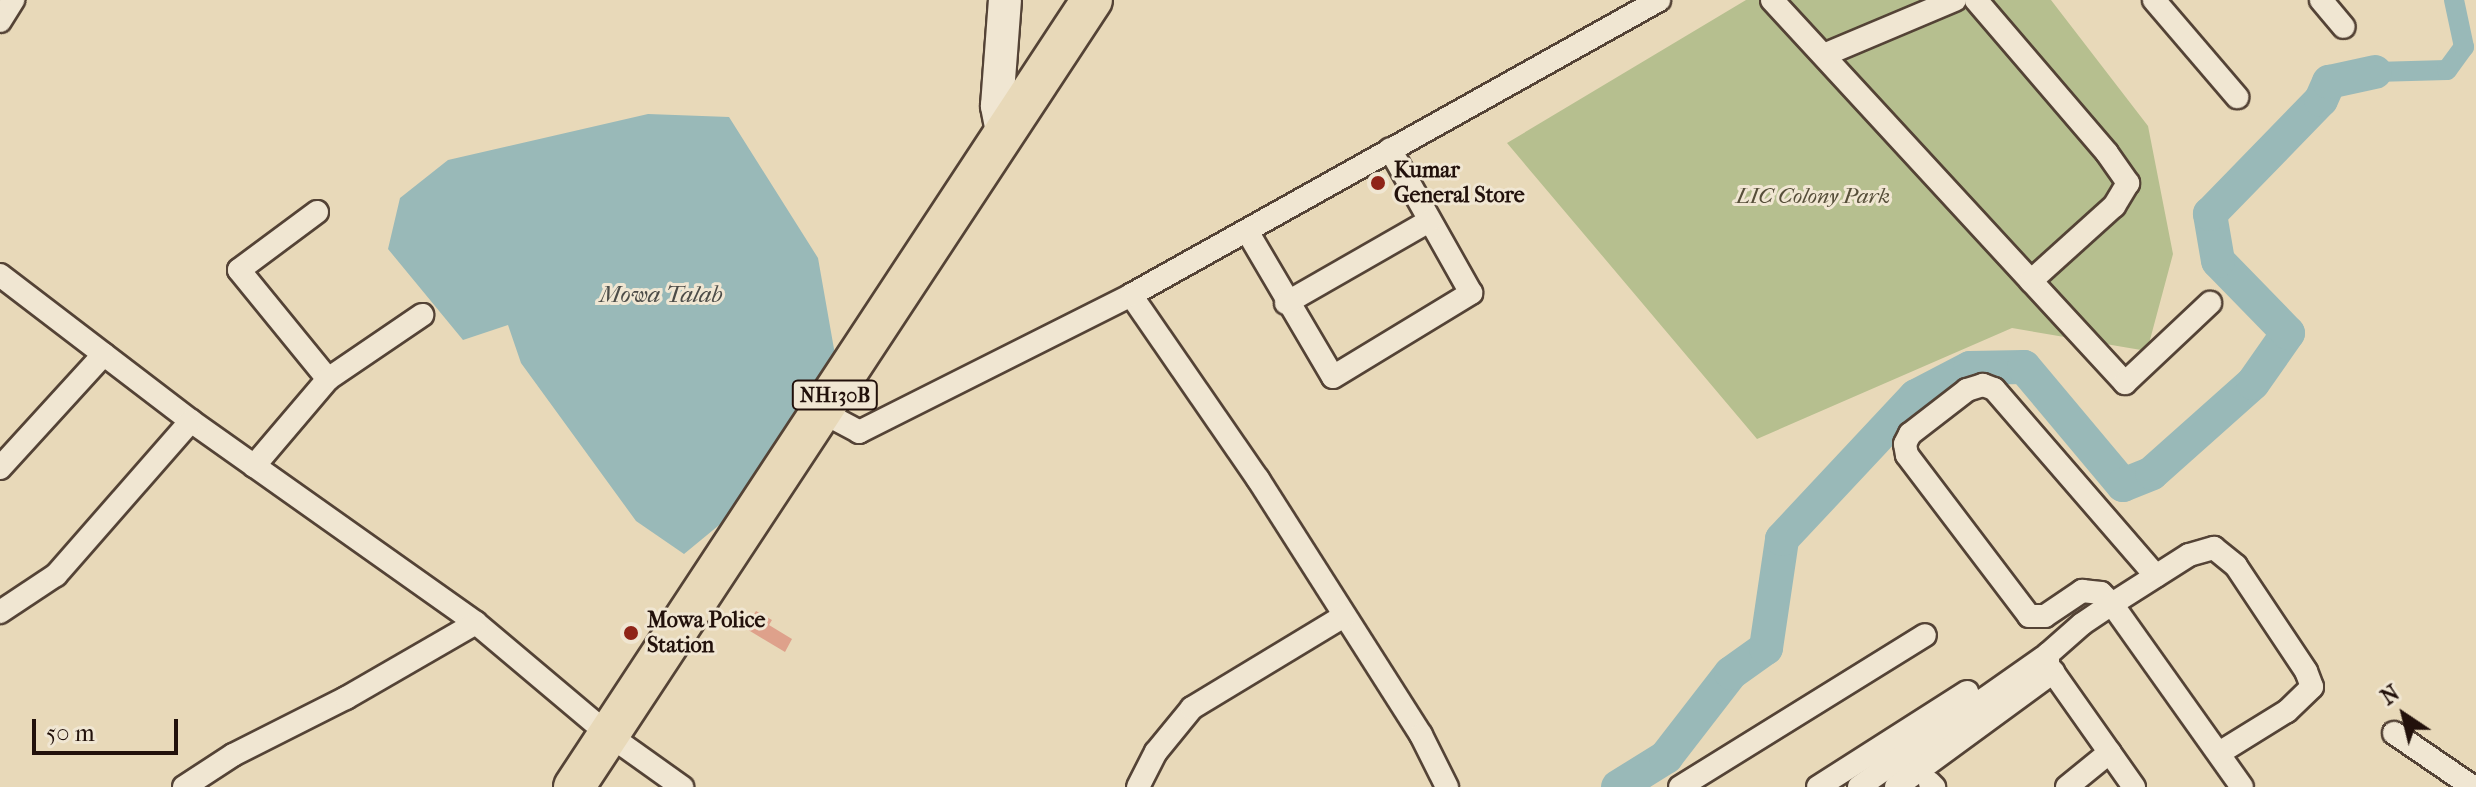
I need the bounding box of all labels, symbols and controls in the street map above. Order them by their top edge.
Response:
place label: Kumar General Store [1394,157,1525,208]
marker: Kumar General Store [1369,174,1387,192]
park label: LIC Colony Park [1736,184,1890,210]
water label: Mowa Talab [600,281,722,309]
road number: NH130B [791,379,879,411]
place label: Mowa Police Station [647,607,765,658]
marker: Mowa Police Station [622,624,640,642]
north arrow [2364,675,2444,755]
text: N [2376,680,2405,711]
scale bar [36,703,182,753]
text: 50 m [46,719,95,747]

